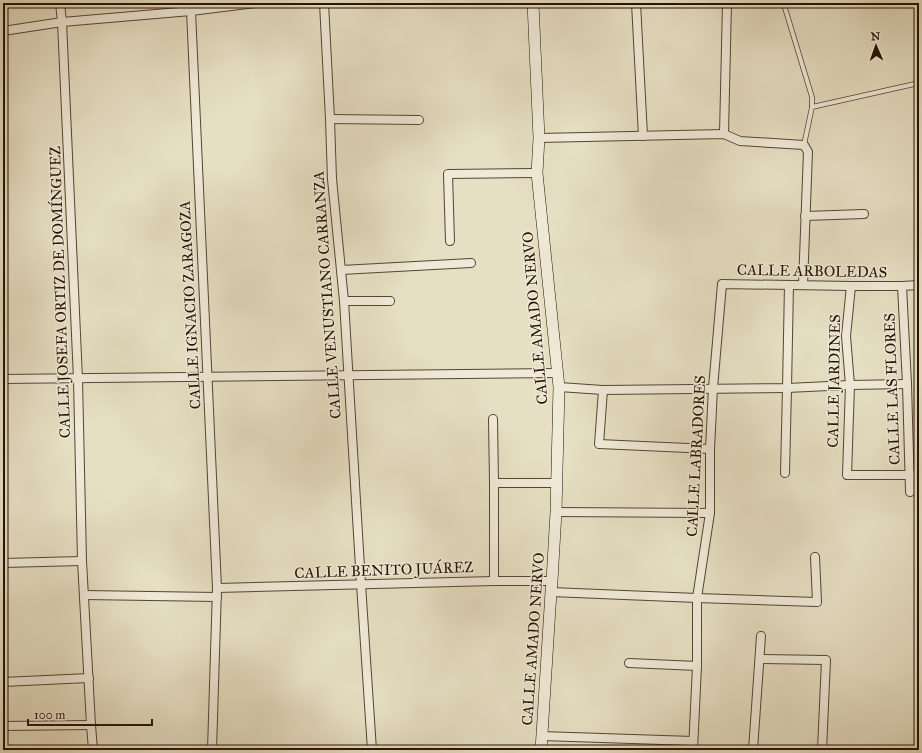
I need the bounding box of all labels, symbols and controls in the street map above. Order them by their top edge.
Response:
north arrow [856,26,896,66]
text: N [871,30,881,43]
street label: CALLE JOSEFA ORTIZ DE DOMÍNGUEZ [45,145,75,439]
street label: CALLE VENUSTIANO CARRANZA [309,170,345,420]
street label: CALLE IGNACIO ZARAGOZA [176,200,204,410]
street label: CALLE AMADO NERVO [518,231,552,405]
street label: CALLE ARBOLEDAS [737,261,887,281]
street label: CALLE LAS FLORES [880,313,904,465]
street label: CALLE JARDINES [824,314,845,448]
street label: CALLE LABRADORES [683,375,709,537]
street label: CALLE AMADO NERVO [518,552,548,726]
street label: CALLE BENITO JUÁREZ [294,557,474,583]
scale bar [28,701,152,727]
text: 100 m [34,708,65,722]

